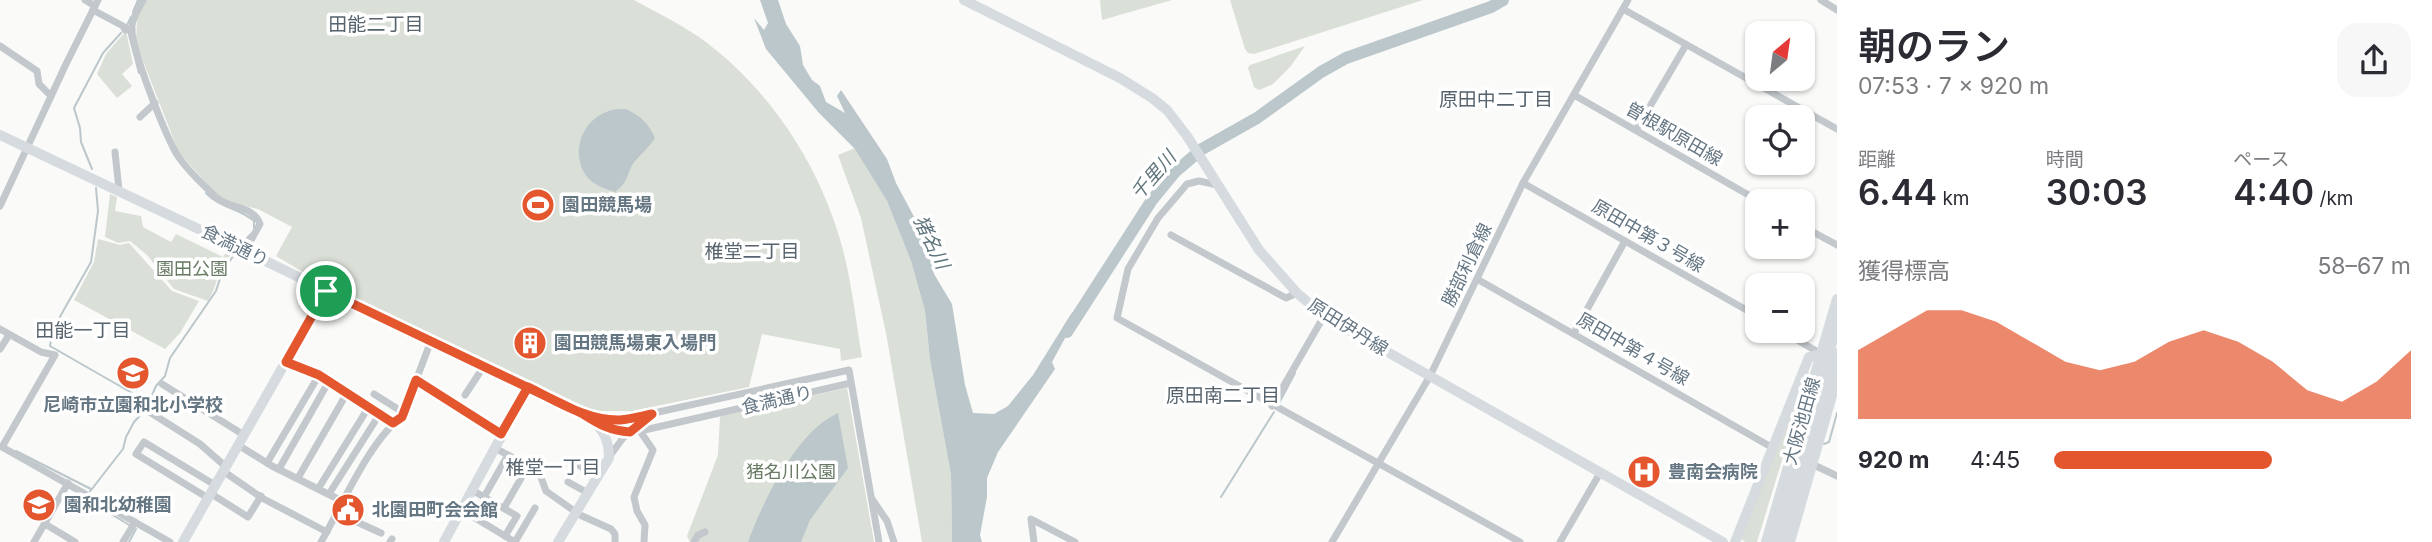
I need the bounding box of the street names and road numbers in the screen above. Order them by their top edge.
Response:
street label: 曽根駅原田線 [1622,97,1726,170]
street label: 原田中第３号線 [1588,195,1708,276]
street label: 食満通り [198,220,272,271]
street label: 勝部利倉線 [1437,220,1496,310]
street label: 原田伊丹線 [1305,294,1392,359]
street label: 原田中第４号線 [1573,308,1693,389]
street label: 大阪池田線 [1779,375,1824,467]
street label: 食満通り [739,381,814,418]

